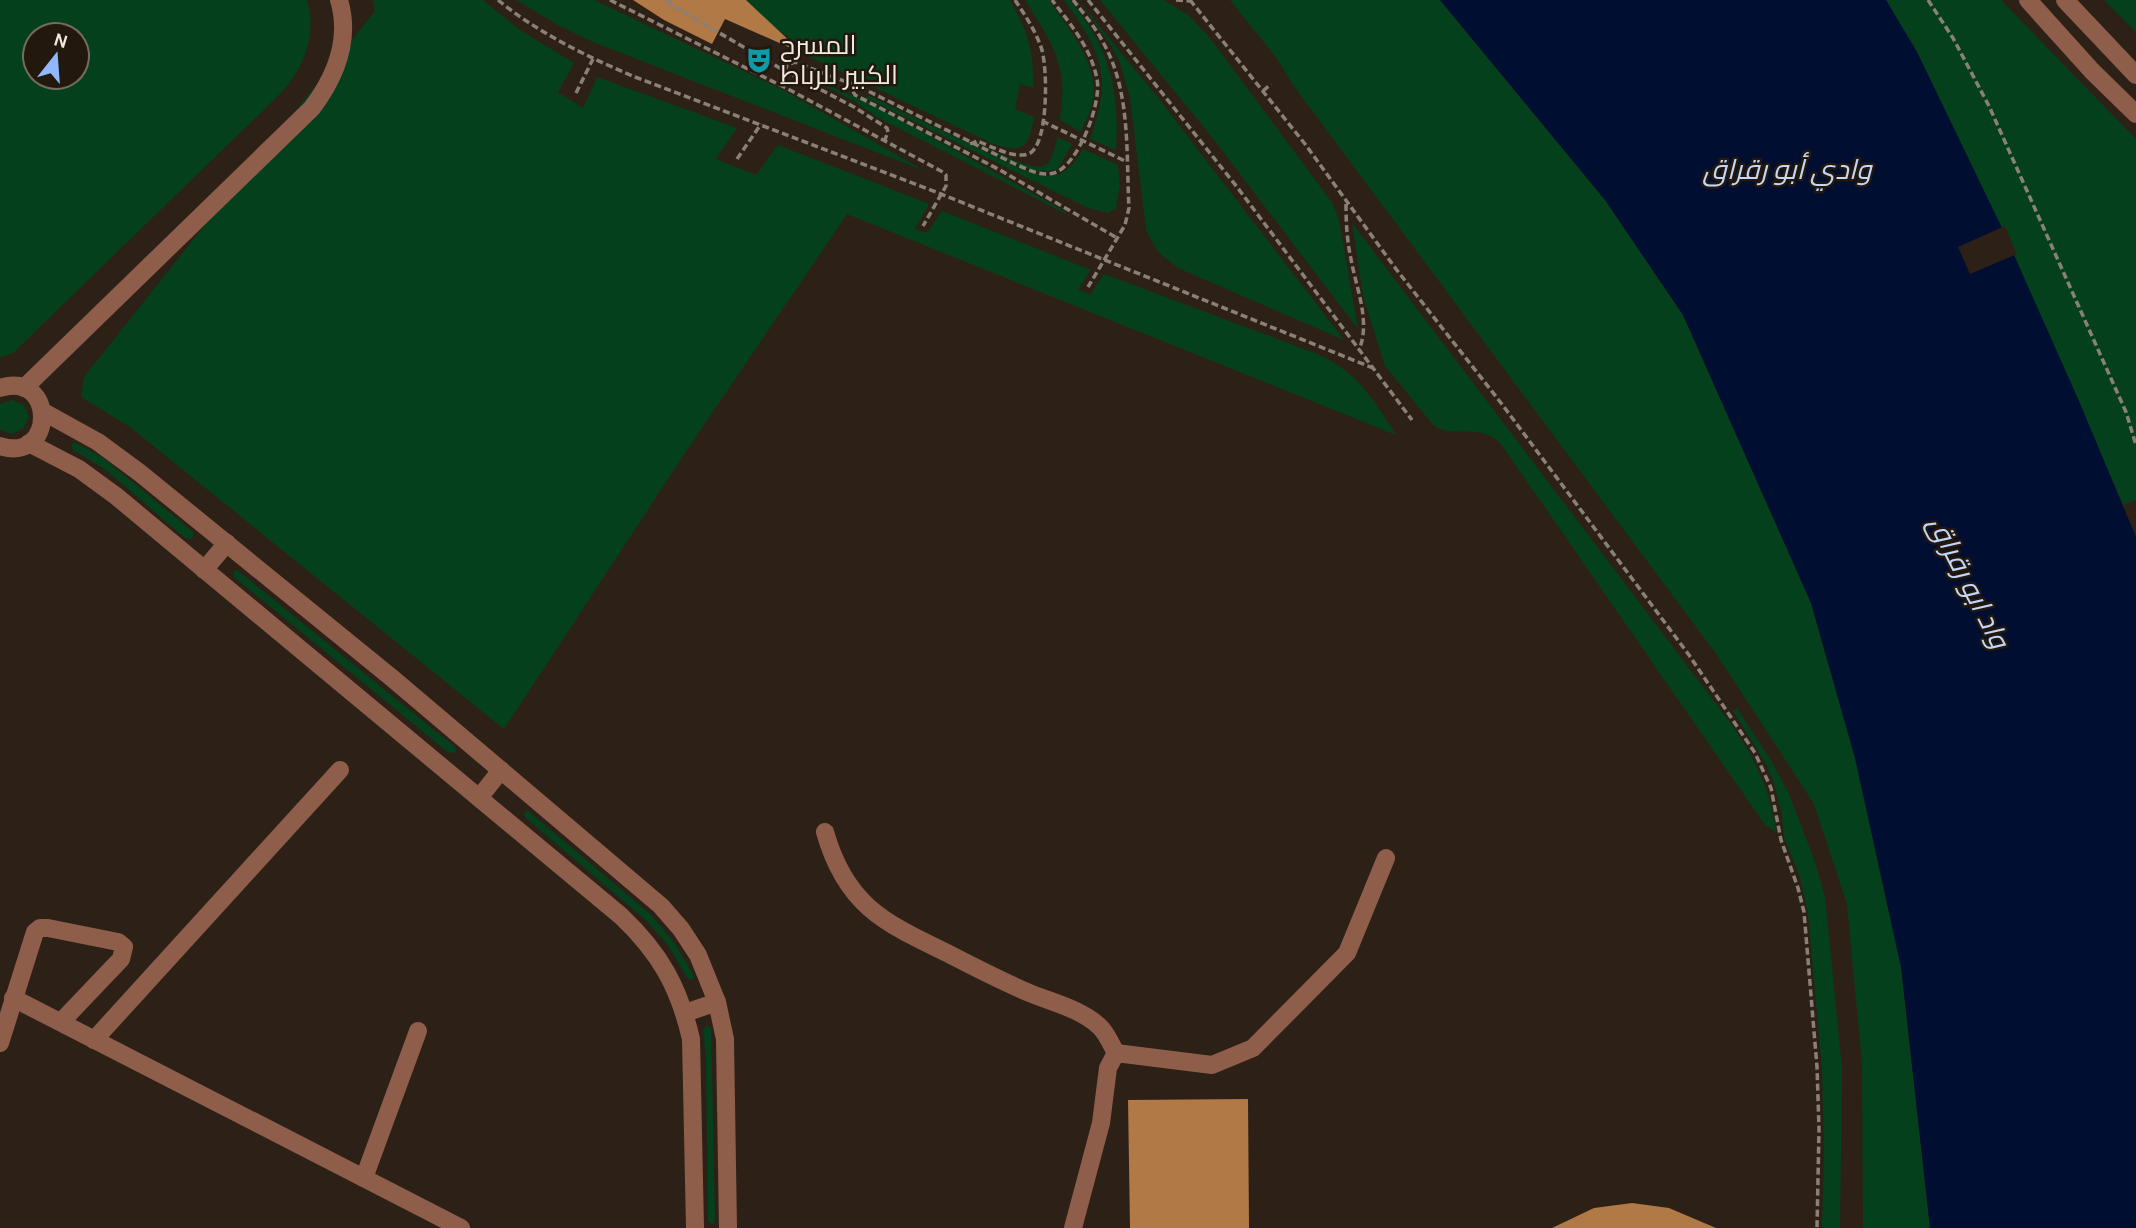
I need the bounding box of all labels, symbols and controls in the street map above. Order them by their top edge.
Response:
north arrow [21,21,91,91]
text: N [51,28,70,53]
place label: المسرح الكبير للرباط [780,30,898,91]
theatre icon: المسرح الكبير للرباط [744,45,774,75]
water label: وادي أبو رقراق [1702,152,1873,192]
water label: واد ابو رقراق [1921,510,2017,656]

